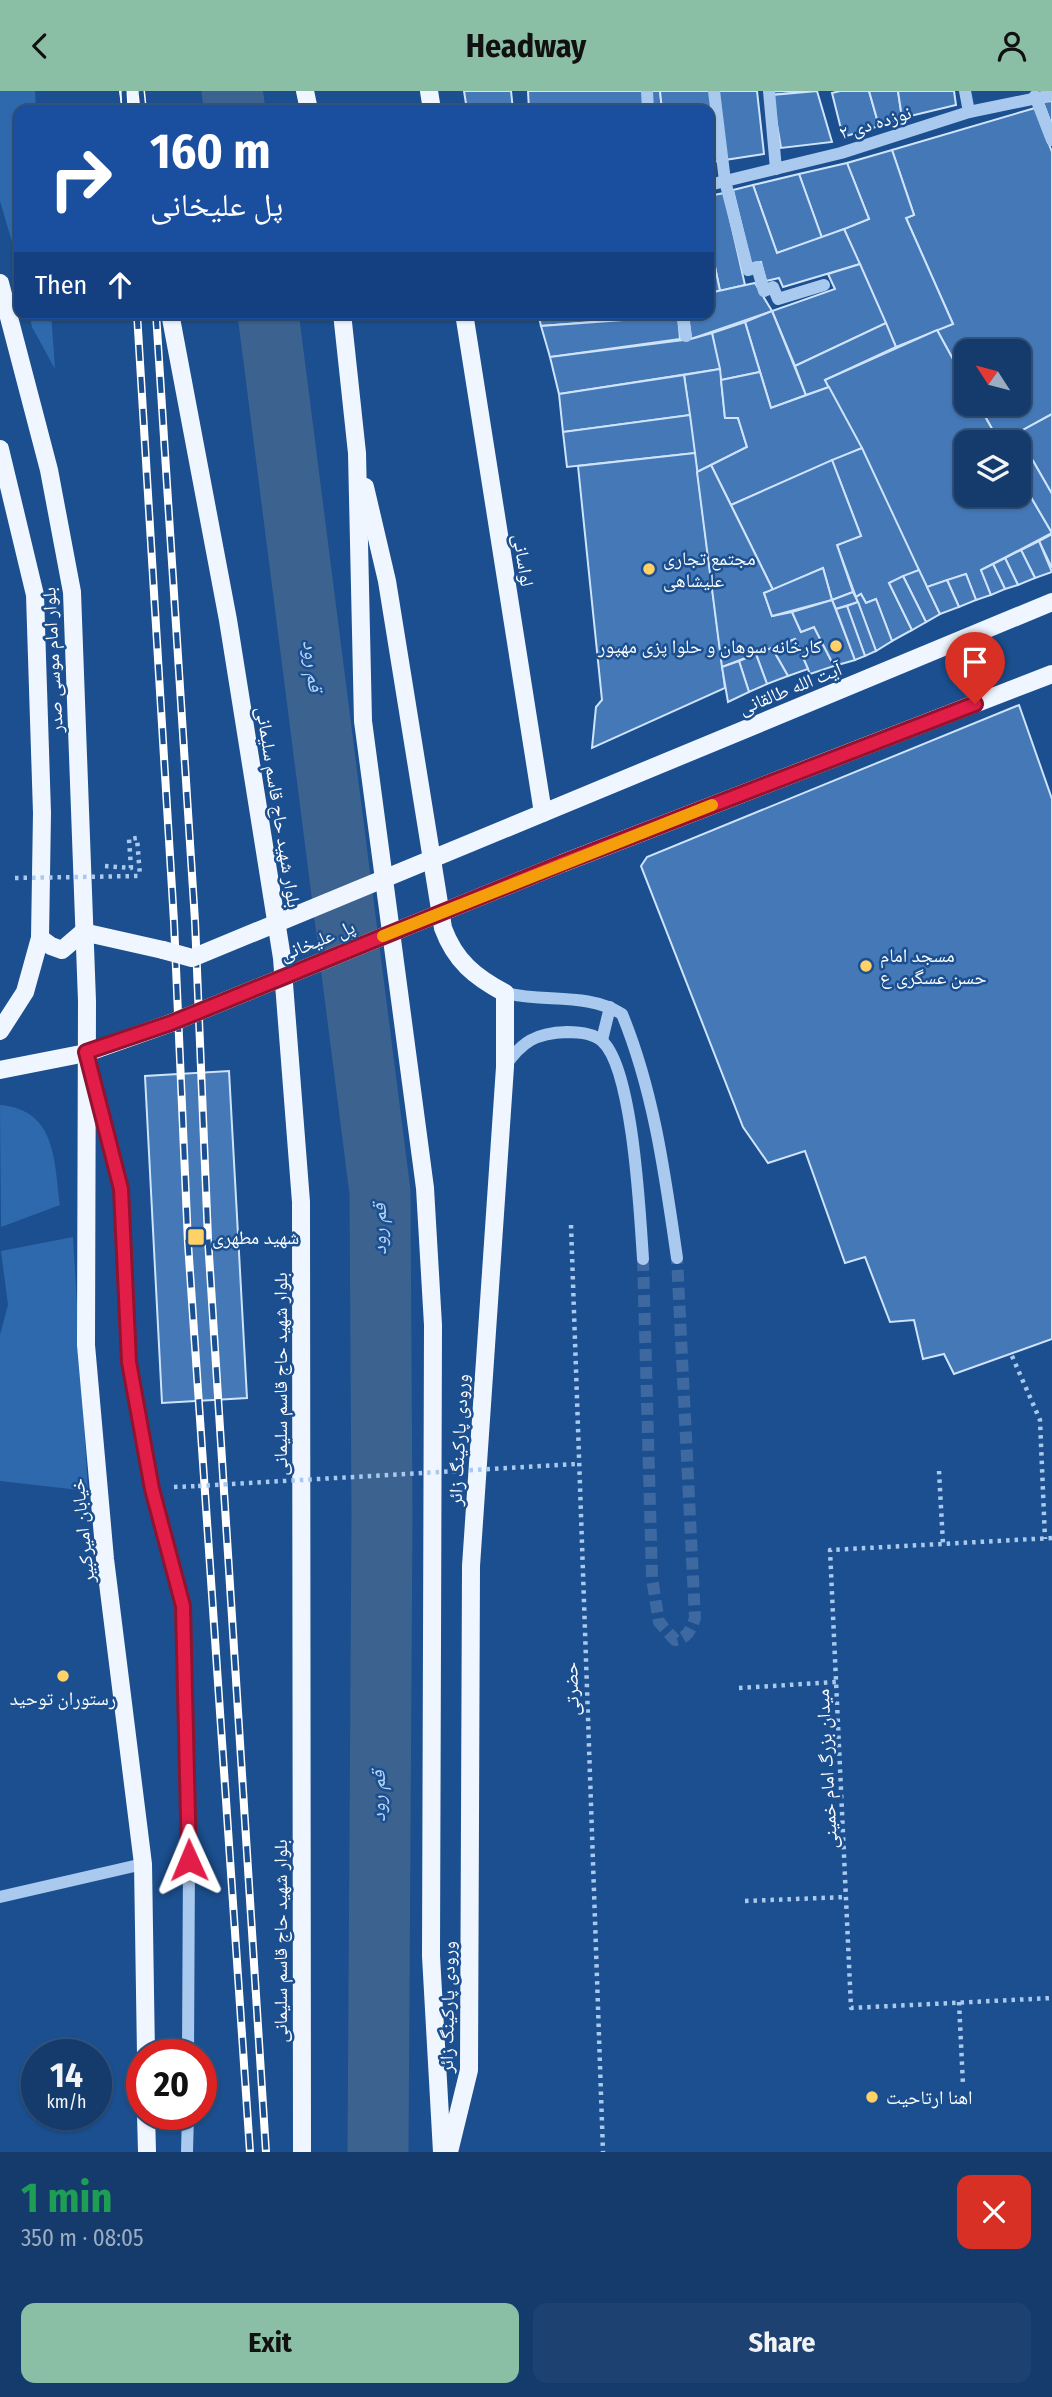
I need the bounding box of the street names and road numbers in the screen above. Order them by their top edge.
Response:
street label: نوزده دی ۲ [836,101,914,144]
street label: لواسانی [508,532,539,588]
street label: بلوار امام موسی صدر [37,587,70,734]
street label: آیت الله طالقانی [735,657,846,720]
street label: بلوار شهید حاج قاسم سلیمانی [250,705,306,909]
street label: پل علیخانی [276,915,358,966]
street label: بلوار شهید حاج قاسم سلیمانی [269,1272,293,1476]
street label: ورودی پارکینگ زائر [444,1373,474,1508]
street label: خیابان امیرکبیر [66,1478,100,1585]
street label: حضرتی [559,1662,584,1716]
street label: میدان بزرگ امام خمینی [811,1688,844,1850]
street label: بلوار شهید حاج قاسم سلیمانی [269,1839,293,2043]
street label: ورودی پارکینگ زائر [435,1941,460,2074]

